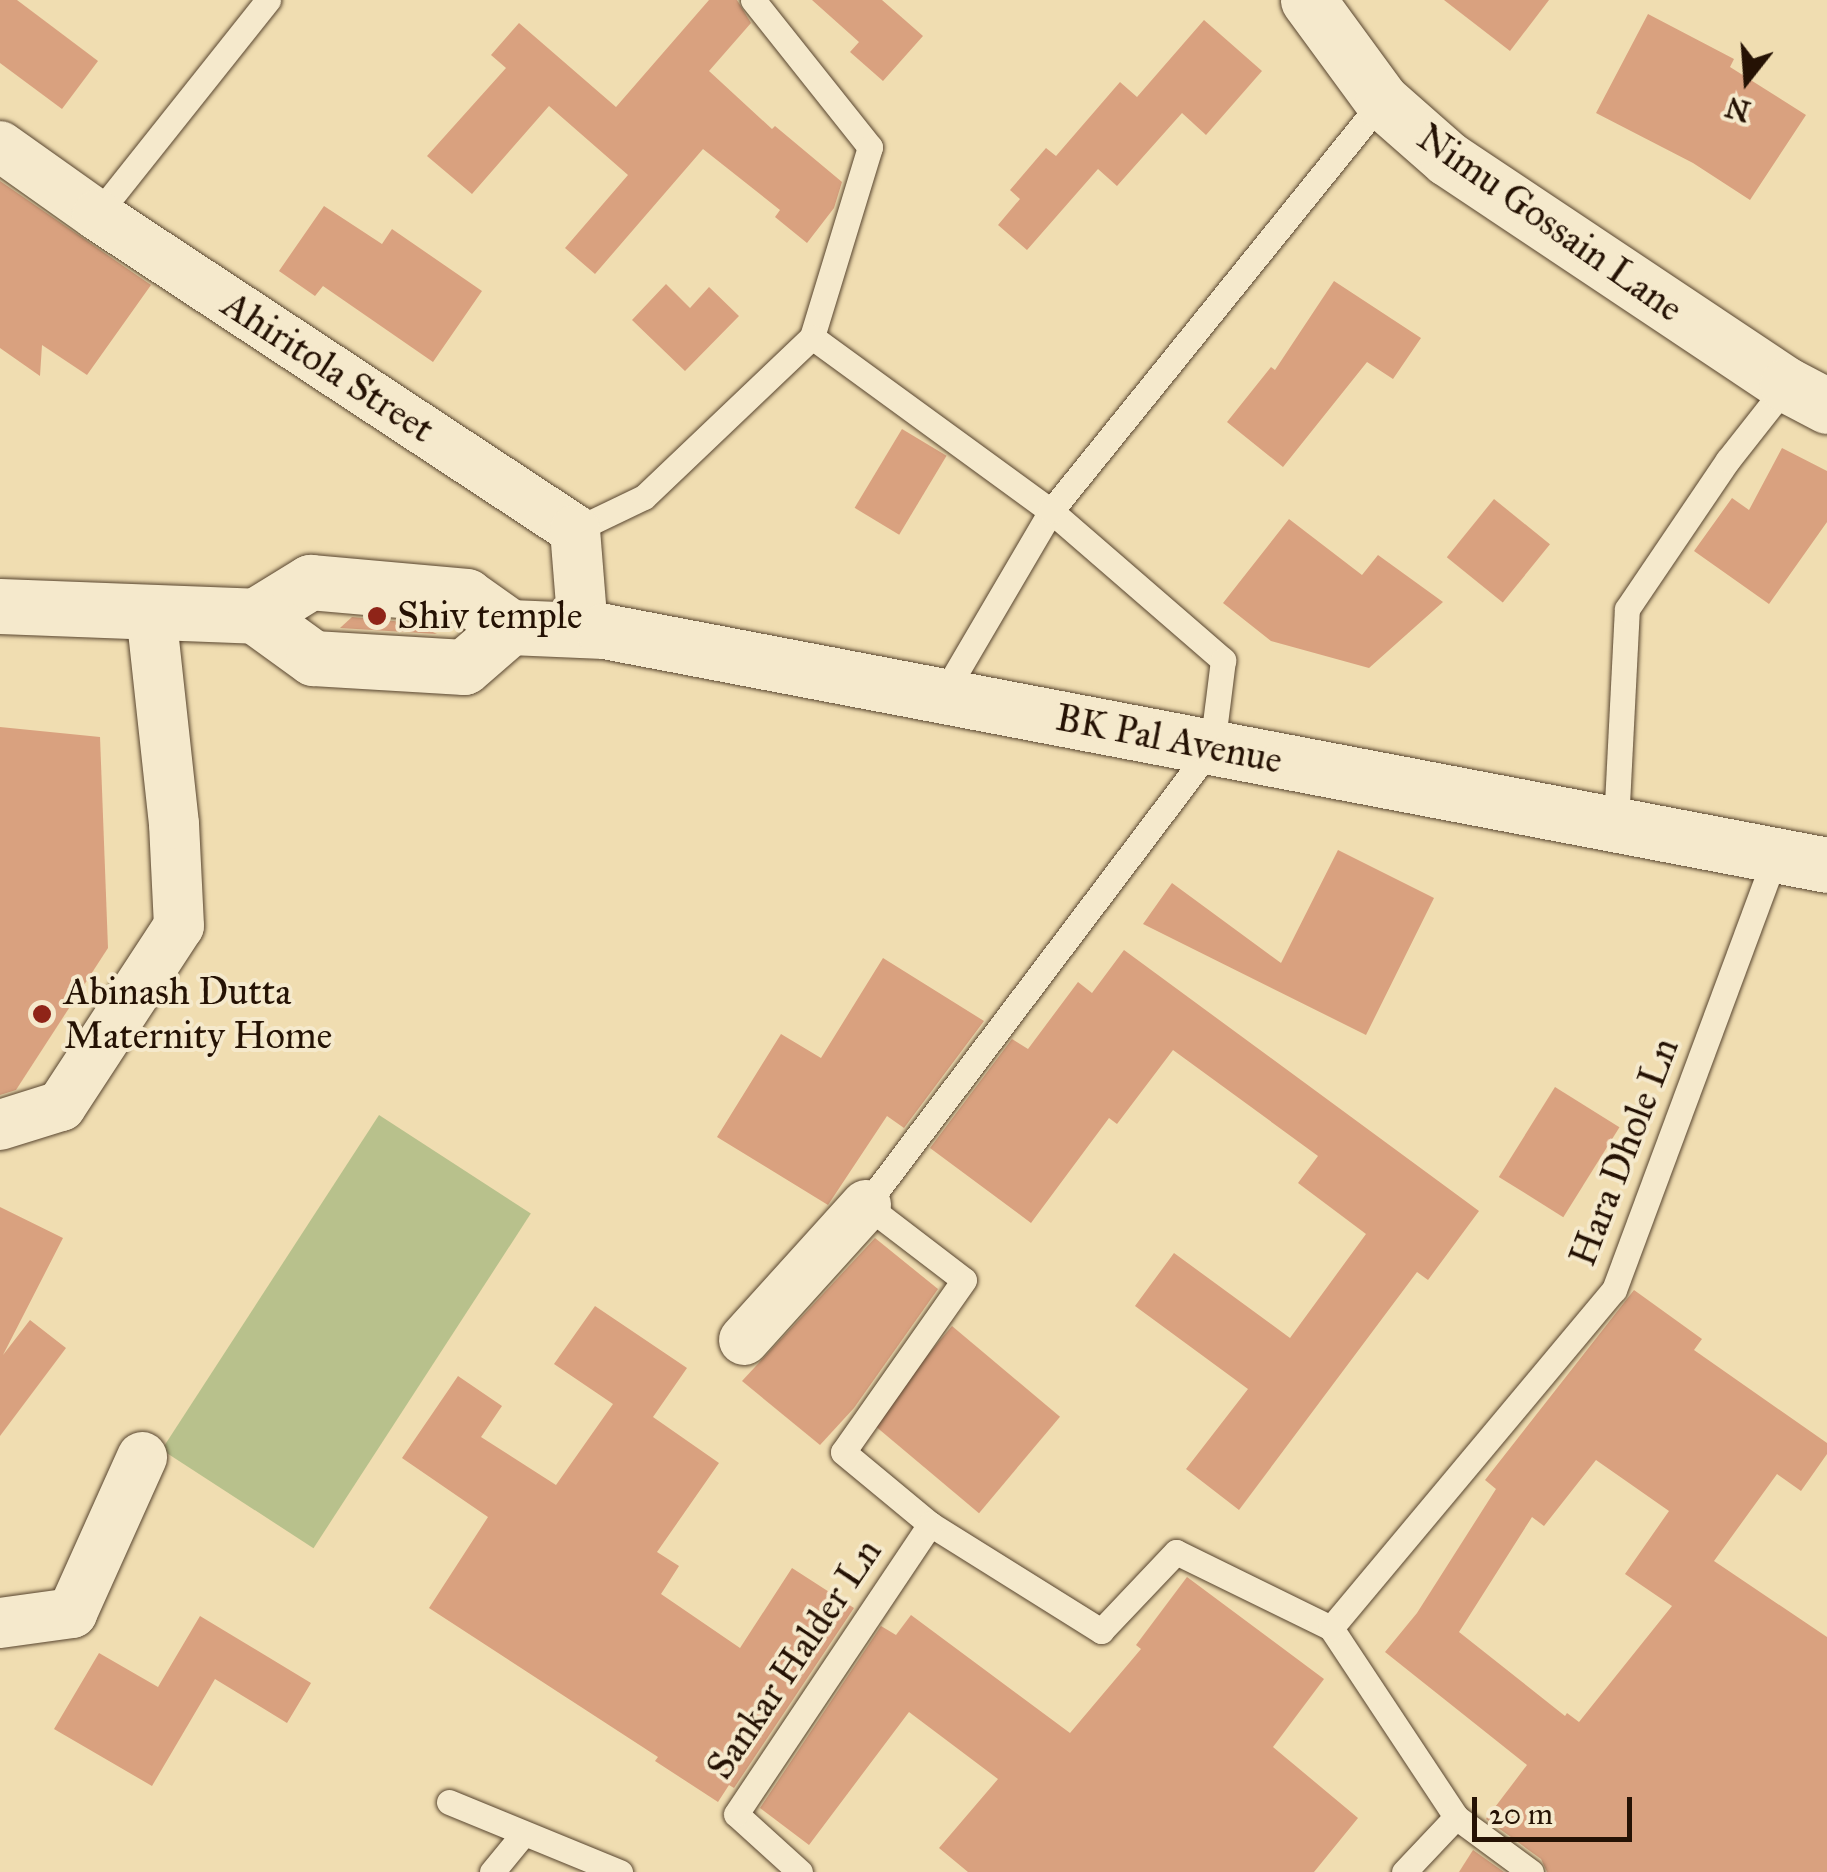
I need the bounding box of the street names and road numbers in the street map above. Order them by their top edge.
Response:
street label: Nimu Gossain Lane [1409,114,1691,332]
street label: Ahiritola Street [214,282,442,452]
street label: BK Pal Avenue [1052,695,1286,783]
street label: Hara Dhole Ln [1560,1032,1688,1272]
street label: Sankar Halder Ln [697,1530,891,1788]

